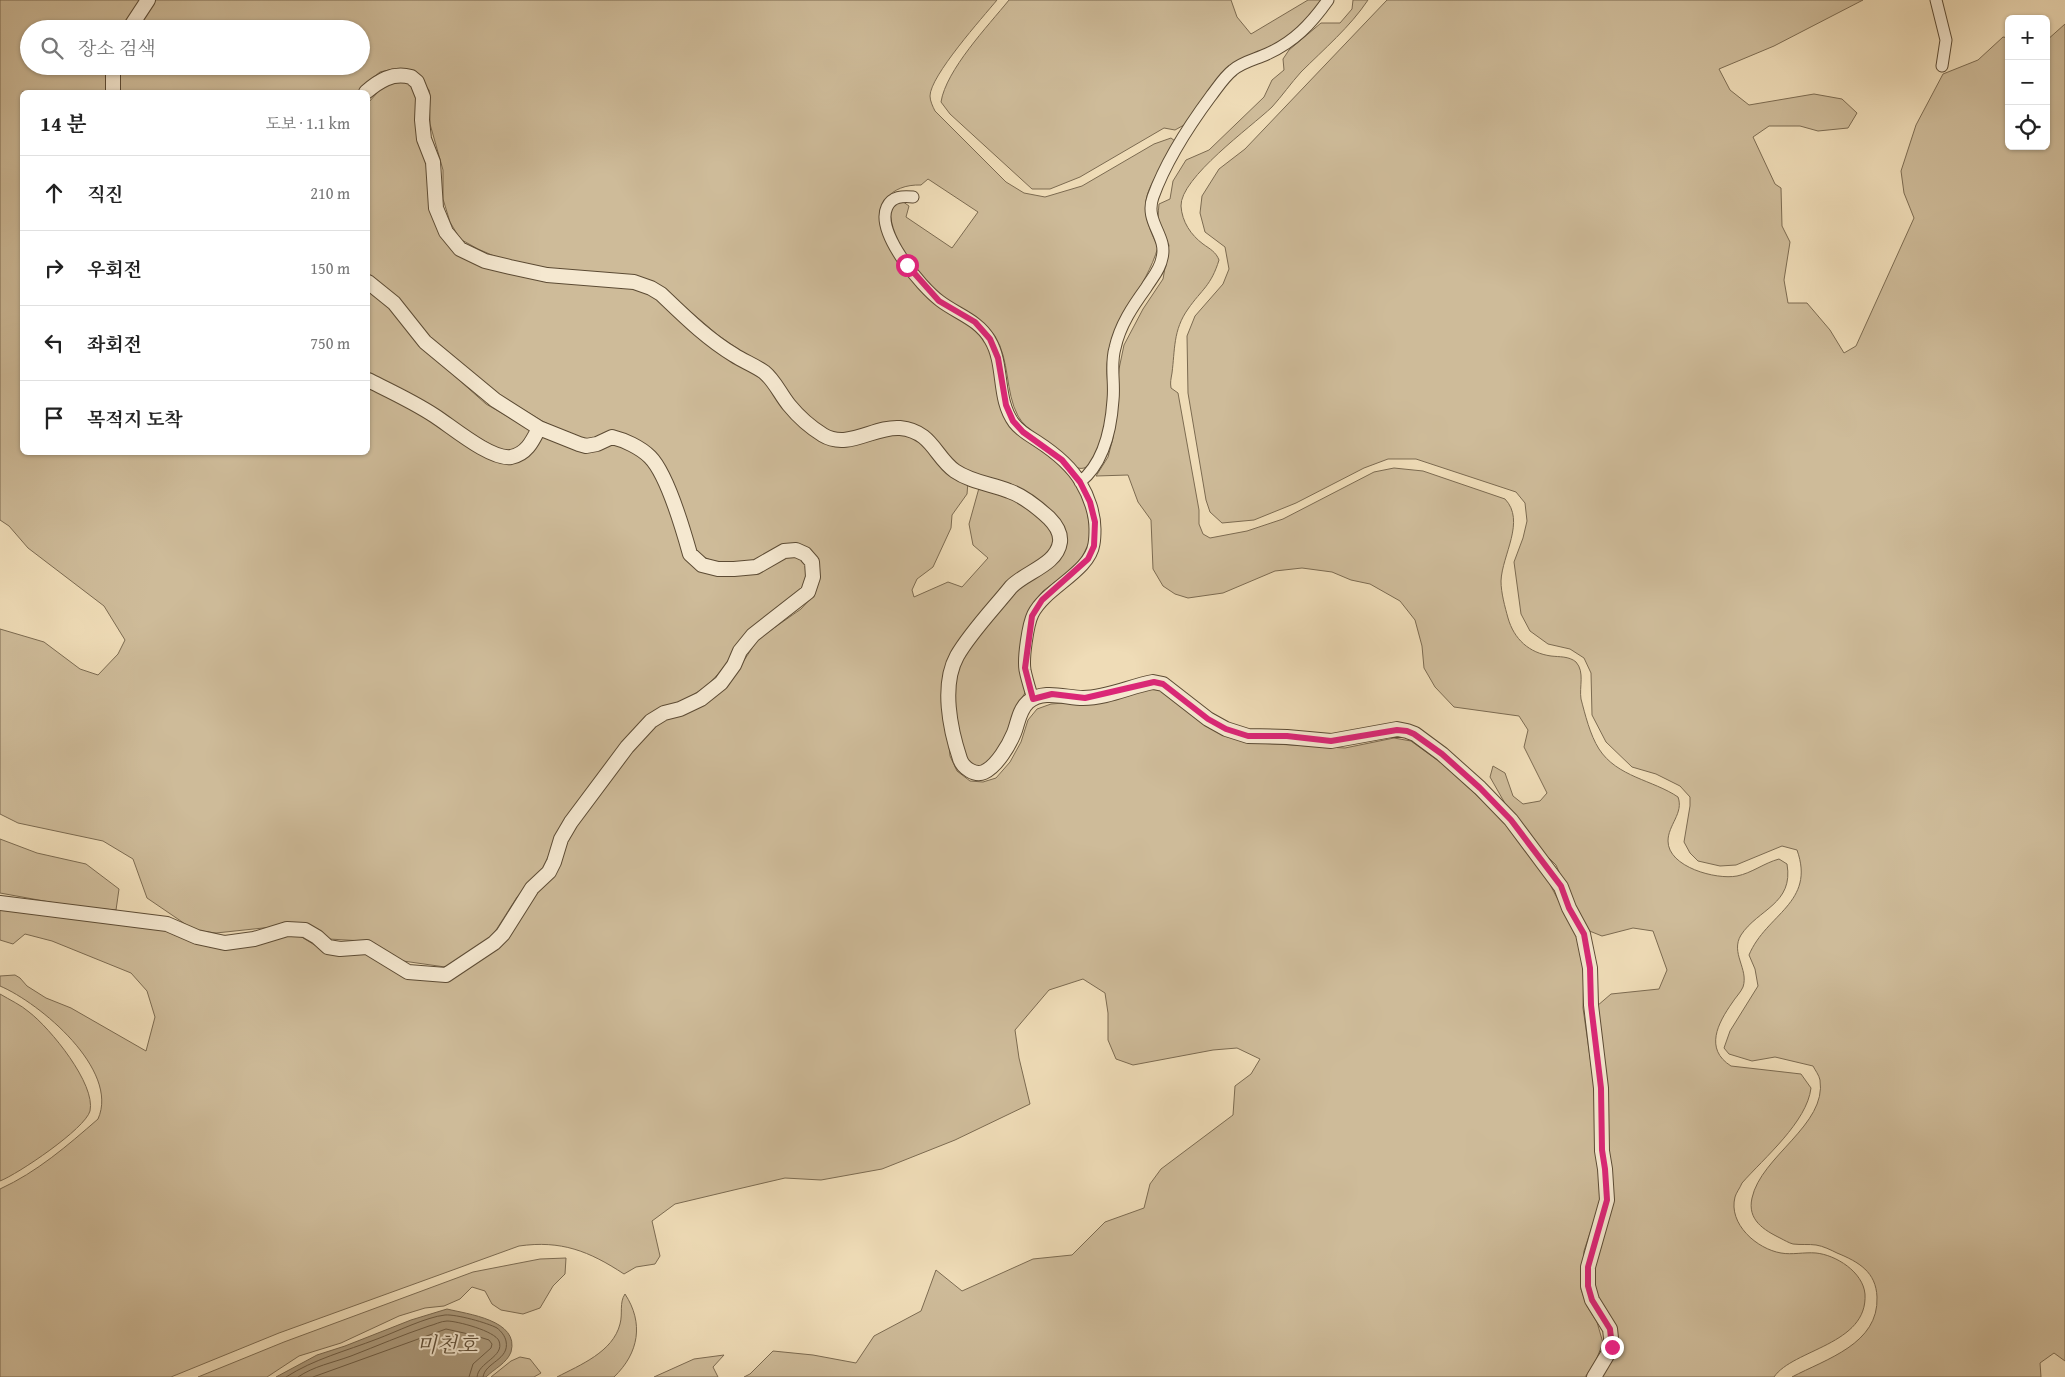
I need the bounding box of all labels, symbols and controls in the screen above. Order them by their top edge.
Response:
map controls [2005,15,2050,150]
button: + [2005,15,2050,60]
search box [20,20,370,75]
icon: search [38,34,66,62]
text: 장소 검색 [78,34,156,62]
button: − [2005,60,2050,105]
button: locate [2005,105,2050,150]
text: 14 분 [40,108,87,139]
text: 도보 · 1.1 km [265,111,350,135]
icon: ahead [40,179,68,207]
text: 직진 [87,180,124,208]
text: 210 m [310,181,350,205]
icon: right [40,254,68,282]
route start [896,254,919,277]
text: 우회전 [87,255,142,283]
text: 150 m [310,256,350,280]
icon: left [40,329,68,357]
text: 좌회전 [87,330,142,358]
text: 750 m [310,331,350,355]
icon: arrive [40,404,68,432]
text: 목적지 도착 [87,405,183,433]
water label: 미천호 [417,1329,479,1360]
route end [1601,1336,1624,1359]

